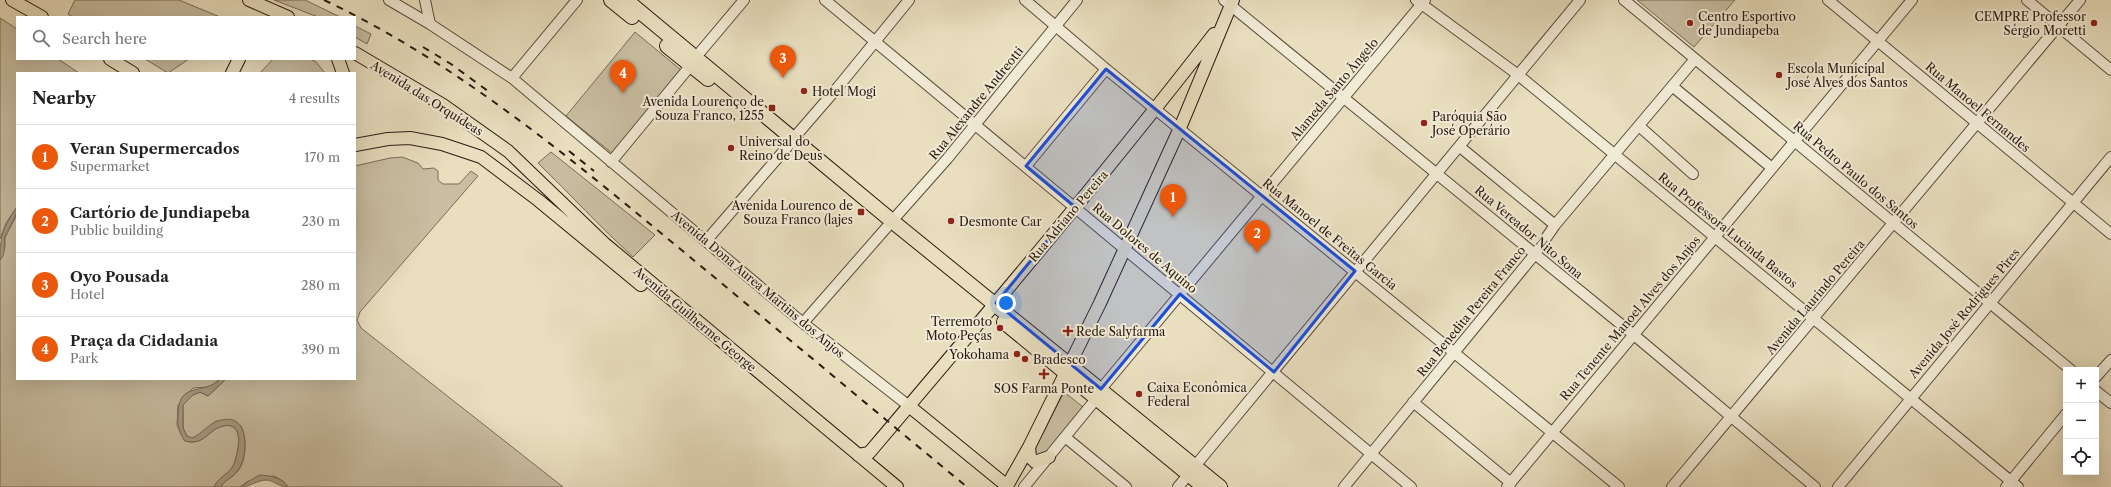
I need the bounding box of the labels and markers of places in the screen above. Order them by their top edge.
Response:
place label: Centro Esportivo de Jundiapeba [1698,9,1796,38]
place label: CEMPRE Professor Sérgio Moretti [1974,9,2086,38]
marker: Centro Esportivo de Jundiapeba [1685,18,1695,28]
marker: CEMPRE Professor Sérgio Moretti [2089,18,2099,28]
pin: 3 [770,45,796,78]
pin: 4 [610,60,636,93]
place label: Escola Municipal José Alves dos Santos [1785,61,1908,90]
marker: Escola Municipal José Alves dos Santos [1774,70,1784,80]
place label: Hotel Mogi [812,84,877,99]
marker: Hotel Mogi [799,86,809,96]
place label: Avenida Lourenço de Souza Franco, 1255 [641,94,764,123]
marker: Avenida Lourenço de Souza Franco, 1255 [767,103,777,113]
place label: Paróquia São José Operário [1430,109,1510,138]
marker: Paróquia São José Operário [1419,118,1429,128]
place label: Universal do Reino de Deus [739,134,822,163]
marker: Universal do Reino de Deus [726,143,736,153]
pin: 1 [1160,184,1186,217]
place label: Avenida Lourenco de Souza Franco (lajes [730,198,853,227]
marker: Avenida Lourenco de Souza Franco (lajes [856,207,866,217]
place label: Desmonte Car [959,214,1042,229]
marker: Desmonte Car [946,216,956,226]
pin: 2 [1244,220,1270,253]
place label: Terremoto Moto Peças [926,314,992,343]
marker: Terremoto Moto Peças [995,323,1005,333]
place label: Rede Salyfarma [1076,324,1166,339]
marker: Rede Salyfarma [1063,326,1073,336]
place label: Yokohama [948,347,1010,362]
marker: Yokohama [1012,349,1022,359]
place label: Bradesco [1033,352,1086,367]
marker: Bradesco [1020,354,1030,364]
marker: SOS Farma Ponte [1039,369,1049,379]
place label: Caixa Econômica Federal [1147,380,1248,409]
place label: SOS Farma Ponte [994,381,1094,396]
marker: Caixa Econômica Federal [1134,389,1144,399]

